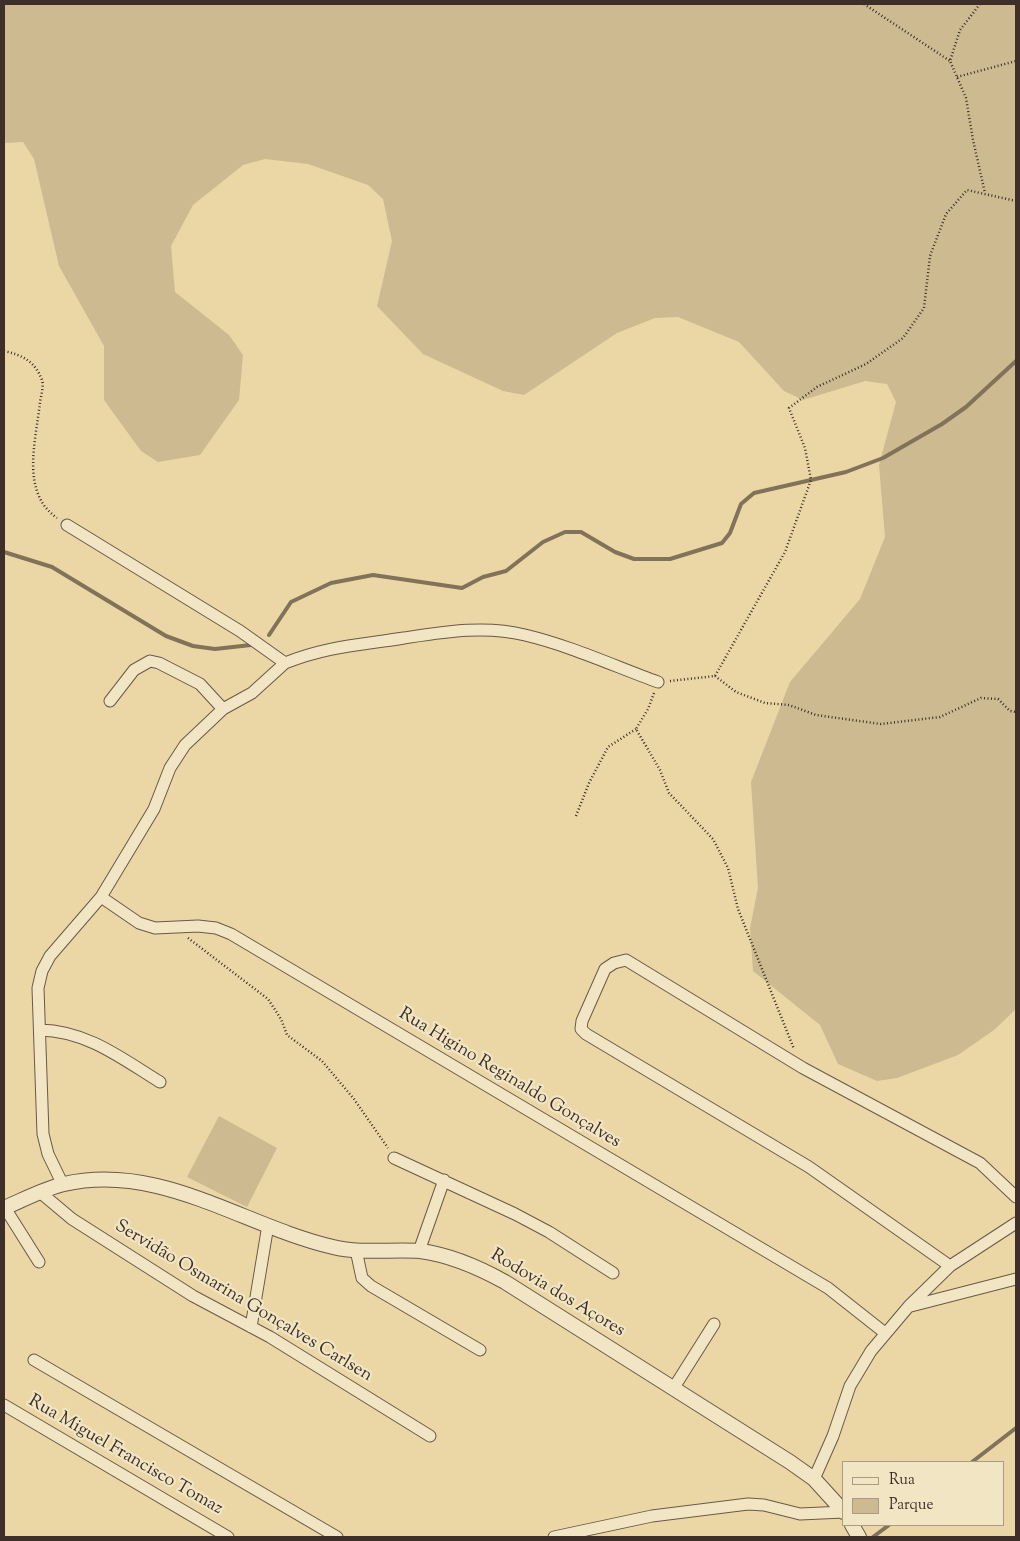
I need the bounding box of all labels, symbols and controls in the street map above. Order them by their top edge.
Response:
street label: Rua Higino Reginaldo Gonçalves [394,1004,624,1154]
street label: Servidão Osmarina Gonçalves Carlsen [110,1216,376,1388]
street label: Rodovia dos Açores [486,1245,628,1343]
street label: Rua Miguel Francisco Tomaz [24,1391,226,1521]
legend [842,1461,1005,1526]
text: Rua [889,1470,915,1491]
text: Parque [889,1495,933,1516]

